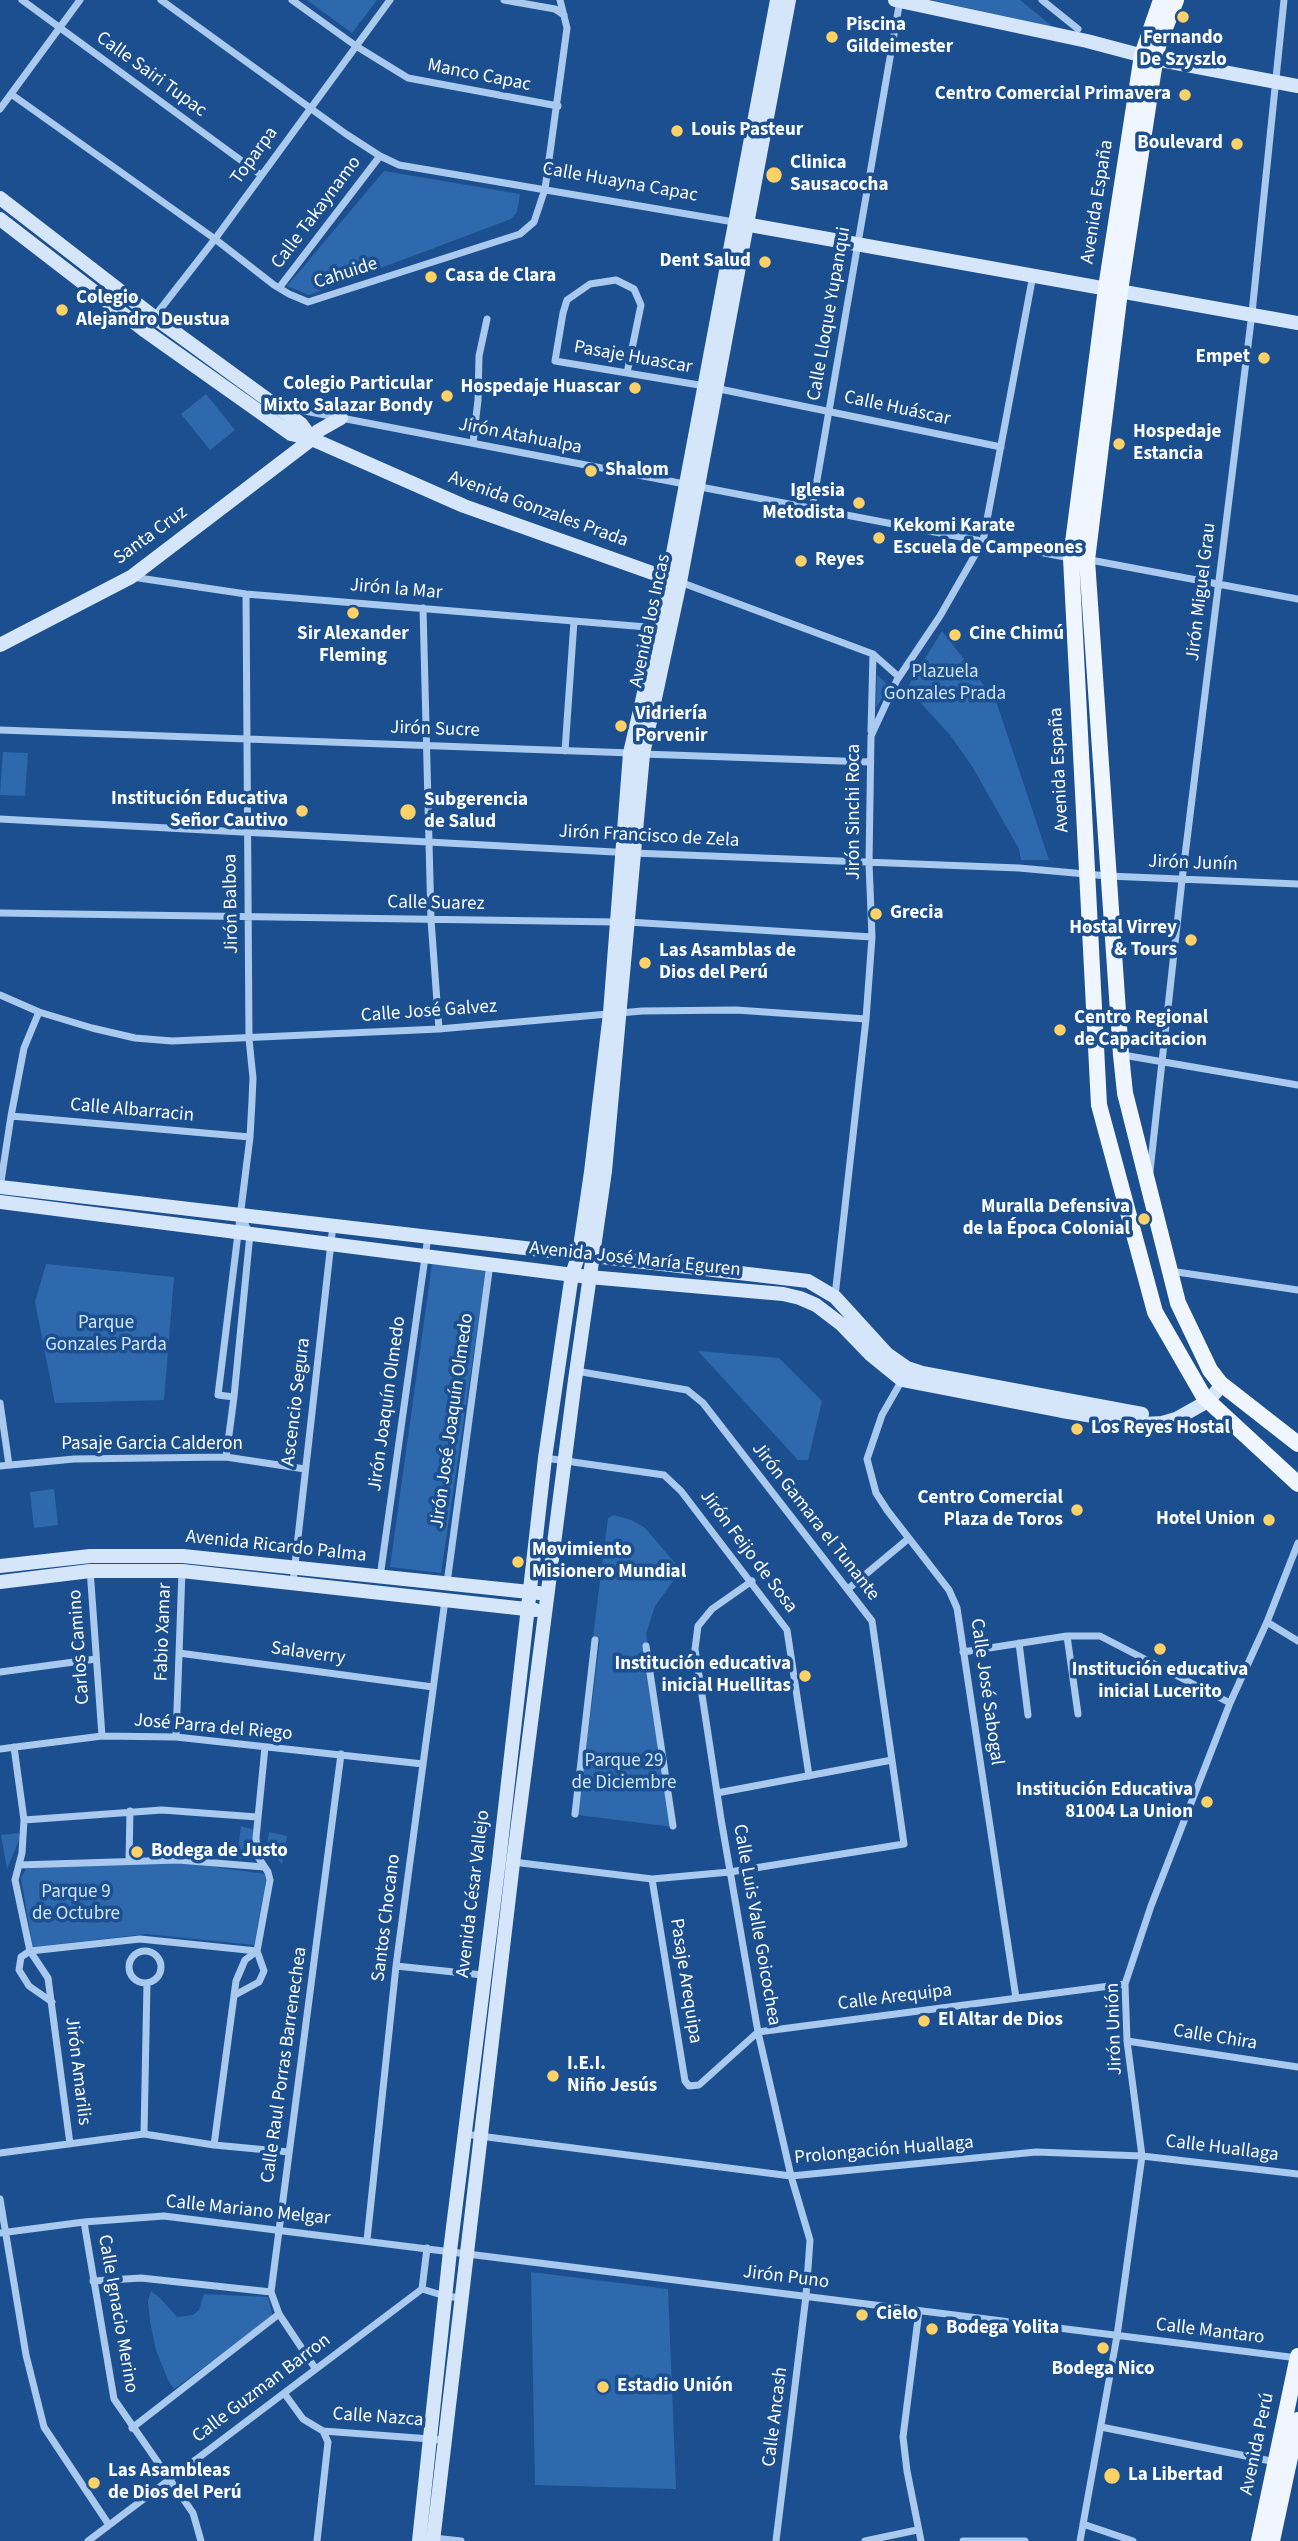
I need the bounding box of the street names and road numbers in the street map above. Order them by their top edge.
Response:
street label: Calle Sairi Tupac [91,27,211,123]
street label: Manco Capac [425,55,533,97]
street label: Toparpa [227,123,283,189]
street label: Avenida España [1077,138,1119,266]
street label: Calle Takaynamo [267,152,367,274]
street label: Calle Huayna Capac [541,158,699,208]
street label: Calle Lloque Yupanqui [803,225,857,403]
street label: Cahuide [311,253,381,295]
street label: Pasaje Huascar [572,336,694,380]
street label: Calle Huáscar [842,387,952,431]
street label: Jirón Atahualpa [456,414,584,460]
street label: Avenida Gonzales Prada [445,467,631,553]
street label: Santa Cruz [110,502,192,570]
street label: Jirón Miguel Grau [1182,522,1222,662]
street label: Avenida los Incas [626,552,676,690]
street label: Jirón la Mar [349,575,443,605]
street label: Avenida España [1045,707,1075,833]
street label: Jirón Sucre [390,717,480,743]
street label: Jirón Sinchi Roca [844,744,866,880]
street label: Jirón Francisco de Zela [558,821,740,853]
street label: Jirón Junín [1148,851,1238,877]
street label: Jirón Balboa [220,854,244,954]
street label: Calle Suarez [387,892,485,916]
street label: Calle José Galvez [360,996,498,1028]
street label: Calle Albarracin [69,1094,195,1128]
street label: Avenida José María Eguren [528,1238,742,1282]
street label: Jirón José Joaquín Olmedo [427,1312,479,1530]
street label: Jirón Joaquín Olmedo [364,1315,412,1493]
street label: Ascencio Segura [278,1336,316,1468]
street label: Pasaje Garcia Calderon [61,1434,243,1456]
street label: Jirón Gamara el Tunante [746,1438,884,1606]
street label: Jirón Feijo de Sosa [694,1486,802,1618]
street label: Avenida Ricardo Palma [184,1526,368,1568]
street label: Fabio Xamar [151,1582,177,1682]
street label: Carlos Camino [65,1589,95,1705]
street label: Calle José Sabogal [964,1617,1008,1767]
street label: Salaverry [269,1637,347,1671]
street label: José Parra del Riego [133,1710,293,1746]
street label: Avenida César Vallejo [452,1809,496,1979]
street label: Calle Luis Valle Goicochea [727,1823,785,2027]
street label: Santos Chocano [368,1853,406,1983]
street label: Pasaje Arequipa [664,1917,706,2045]
street label: Calle Raul Porras Barrenechea [257,1946,313,2184]
street label: Calle Arequipa [837,1980,953,2016]
street label: Jirón Unión [1102,1982,1128,2076]
street label: Jirón Amarilis [59,2015,95,2127]
street label: Calle Chira [1171,2020,1259,2056]
street label: Calle Huallaga [1164,2131,1280,2167]
street label: Prolongación Huallaga [793,2132,975,2170]
street label: Calle Mariano Melgar [164,2191,332,2231]
street label: Calle Ignacio Merino [92,2233,142,2395]
street label: Jirón Puno [742,2261,830,2295]
street label: Calle Mantaro [1154,2314,1266,2350]
street label: Calle Guzman Barron [188,2330,336,2448]
street label: Calle Ancash [759,2366,793,2468]
street label: Avenida Perú [1236,2391,1280,2497]
street label: Calle Nazca [332,2403,424,2433]

